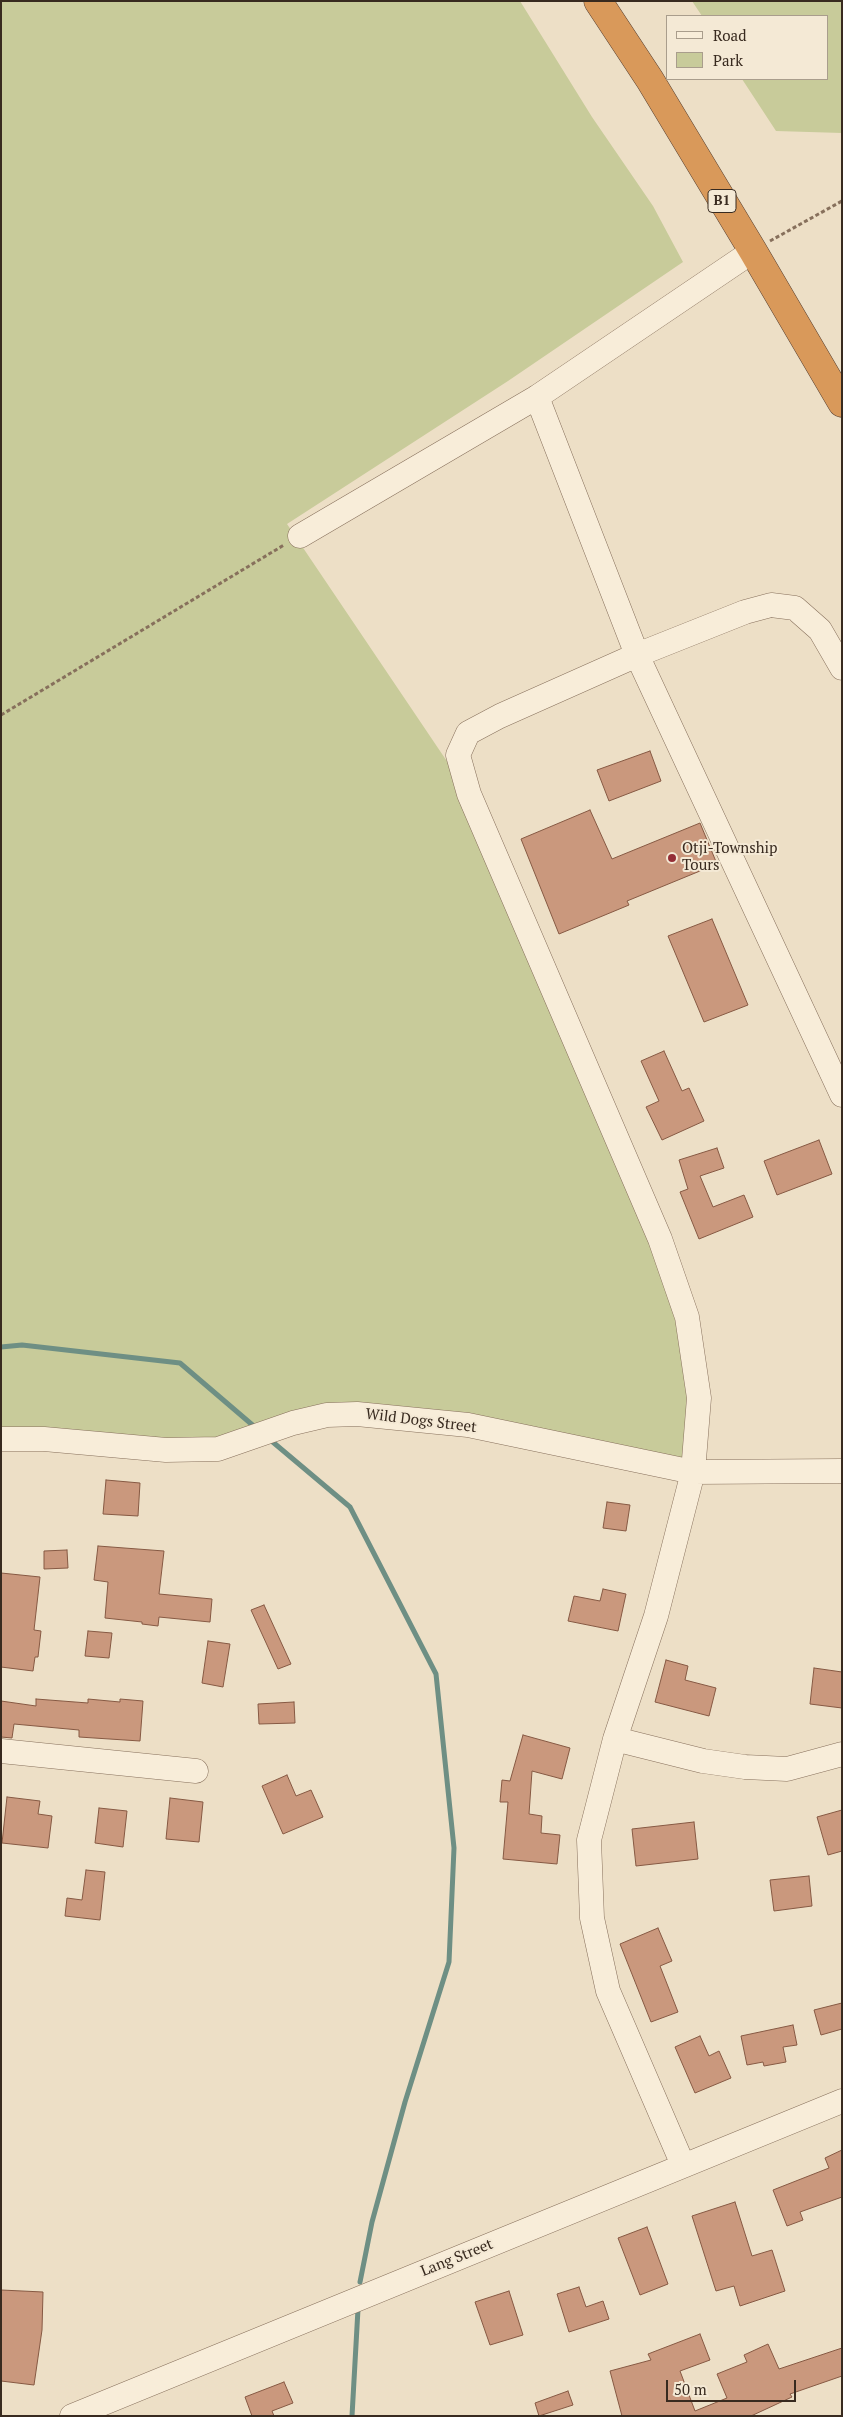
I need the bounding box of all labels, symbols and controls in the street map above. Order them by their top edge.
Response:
legend [666,15,828,80]
text: Road [713,25,746,45]
text: Park [713,50,743,70]
road number: B1 [708,190,736,212]
place label: Otji-Township Tours [682,840,778,875]
marker: Otji-Township Tours [666,852,678,864]
street label: Wild Dogs Street [364,1405,478,1437]
street label: Lang Street [418,2235,496,2281]
scale bar [668,2370,798,2402]
text: 50 m [674,2379,707,2399]

